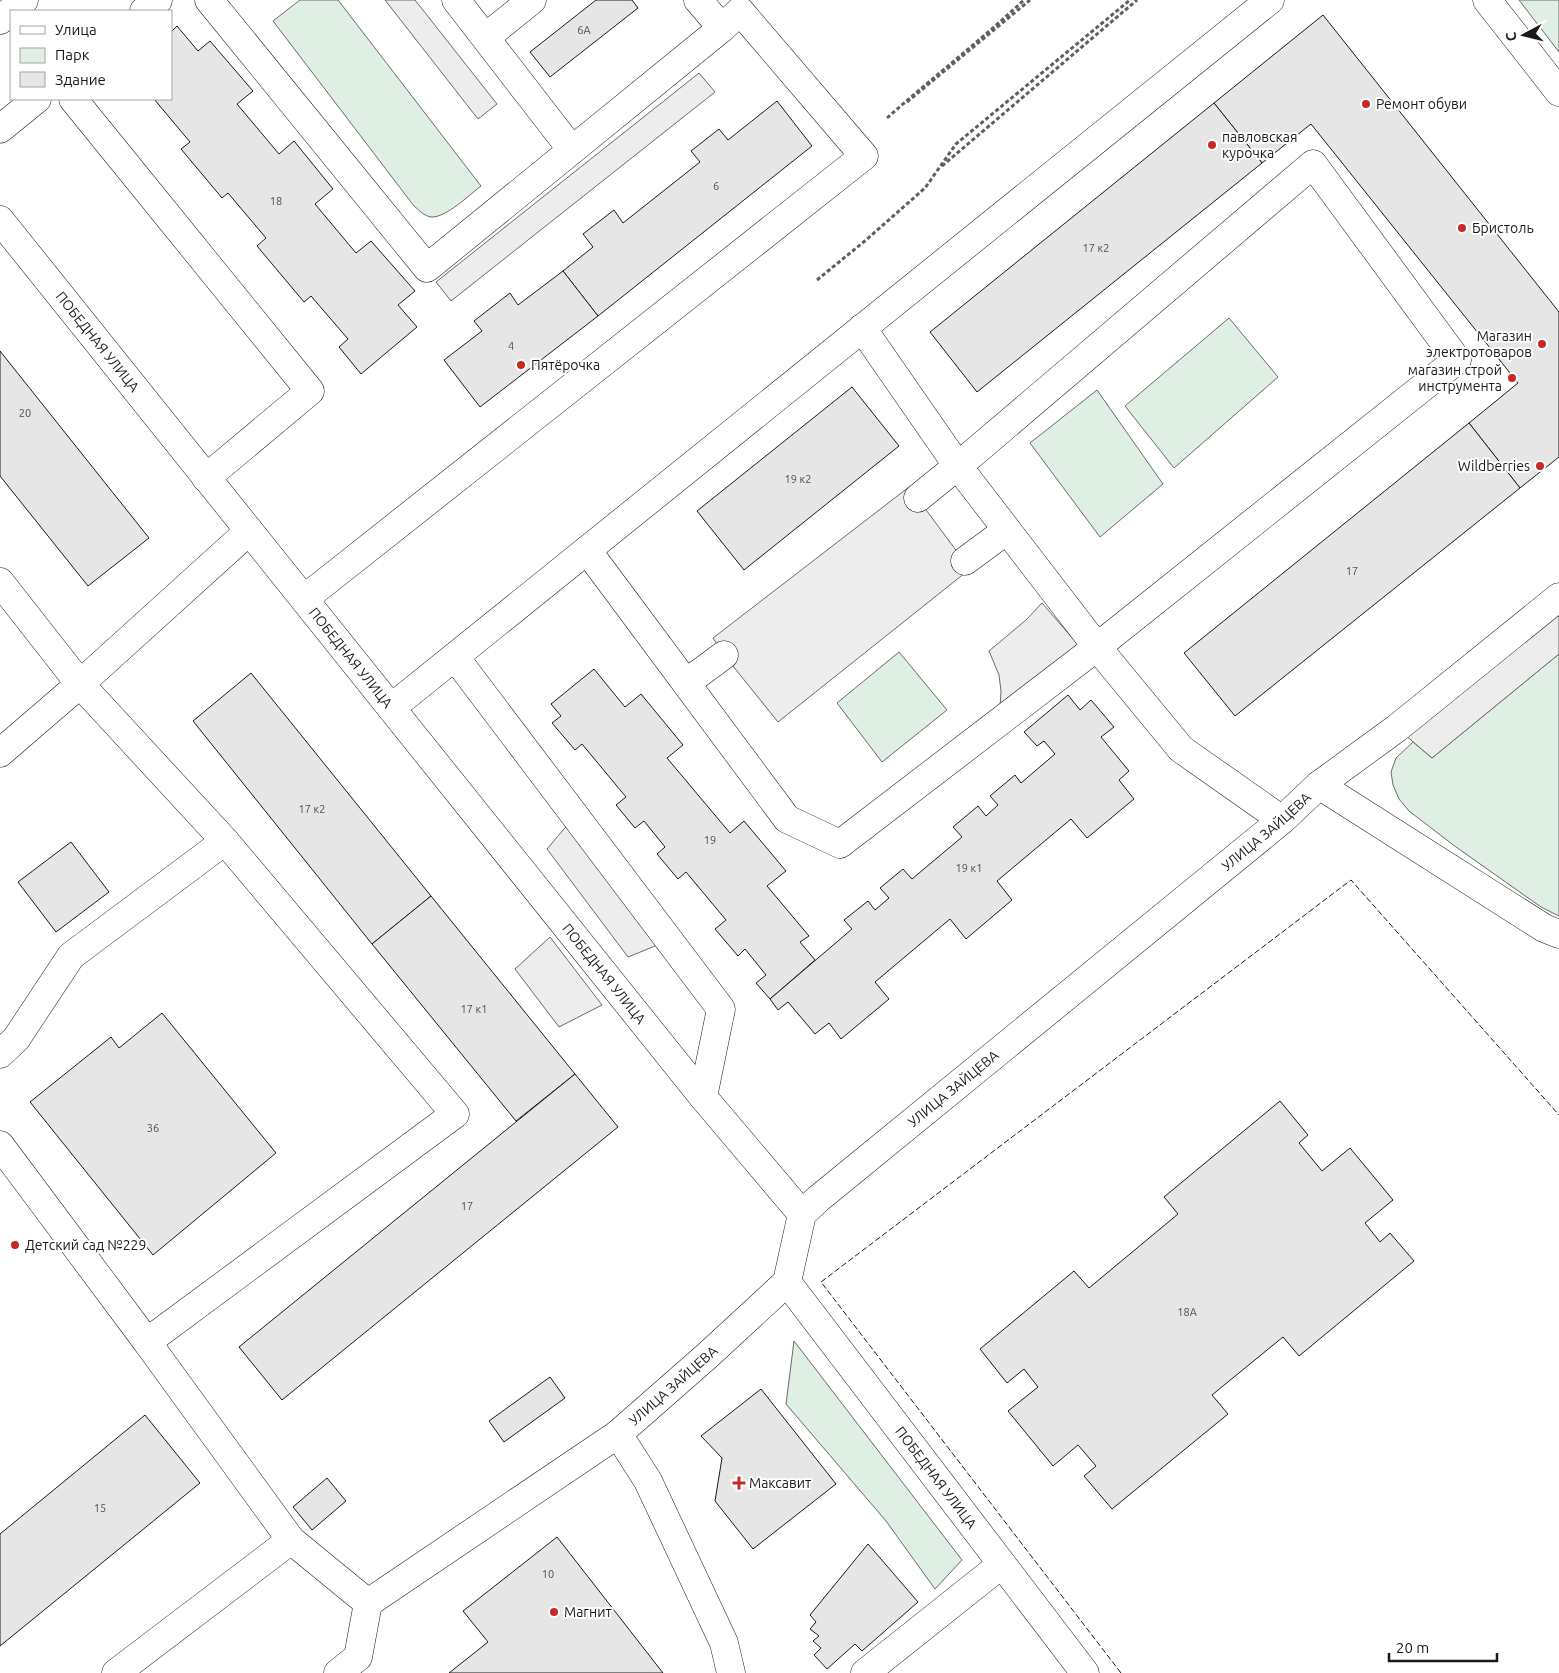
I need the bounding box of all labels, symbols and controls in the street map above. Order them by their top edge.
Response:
legend [10,10,172,100]
north arrow [1499,10,1549,60]
text: Улица [55,21,97,38]
house number: 6А [577,24,592,36]
text: С [1503,31,1520,42]
text: Парк [55,46,90,63]
text: Здание [55,71,106,88]
place label: Ремонт обуви [1376,96,1467,112]
marker: Ремонт обуви [1360,98,1372,110]
place label: павловская курочка [1222,129,1298,161]
marker: павловская курочка [1206,139,1218,151]
house number: 6 [713,180,719,192]
house number: 18 [270,195,282,207]
place label: Бристоль [1472,220,1534,236]
marker: Бристоль [1456,222,1468,234]
house number: 17 к2 [1083,242,1109,254]
street label: ПОБЕДНАЯ УЛИЦА [53,288,143,395]
place label: Магазин электротоваров [1426,328,1532,360]
marker: Магазин электротоваров [1536,338,1548,350]
house number: 4 [508,340,514,352]
place label: Пятёрочка [531,357,600,373]
marker: Пятёрочка [515,359,527,371]
place label: магазин строй инструмента [1408,362,1502,394]
marker: магазин строй инструмента [1506,372,1518,384]
house number: 20 [19,407,31,419]
place label: Wildberries [1458,458,1530,474]
marker: Wildberries [1534,460,1546,472]
house number: 19 к2 [785,473,811,485]
house number: 17 [1346,565,1358,577]
street label: ПОБЕДНАЯ УЛИЦА [306,604,396,711]
street label: УЛИЦА ЗАЙЦЕВА [1218,789,1314,874]
house number: 17 к2 [299,803,325,815]
house number: 19 [704,834,716,846]
house number: 19 к1 [956,862,982,874]
street label: ПОБЕДНАЯ УЛИЦА [559,920,649,1027]
house number: 17 к1 [461,1003,487,1015]
street label: УЛИЦА ЗАЙЦЕВА [905,1047,1002,1130]
house number: 36 [147,1122,159,1134]
house number: 17 [461,1200,473,1212]
place label: Детский сад №229 [25,1237,146,1253]
marker: Детский сад №229 [9,1239,21,1251]
house number: 18А [1177,1306,1198,1318]
street label: УЛИЦА ЗАЙЦЕВА [626,1342,721,1429]
street label: ПОБЕДНАЯ УЛИЦА [892,1423,980,1532]
place label: Максавит [749,1475,811,1491]
marker: Максавит [733,1477,745,1489]
house number: 15 [94,1502,106,1514]
house number: 10 [542,1568,554,1580]
place label: Магнит [564,1604,612,1620]
marker: Магнит [548,1606,560,1618]
scale bar [1389,1630,1496,1662]
text: 20 m [1396,1639,1429,1656]

